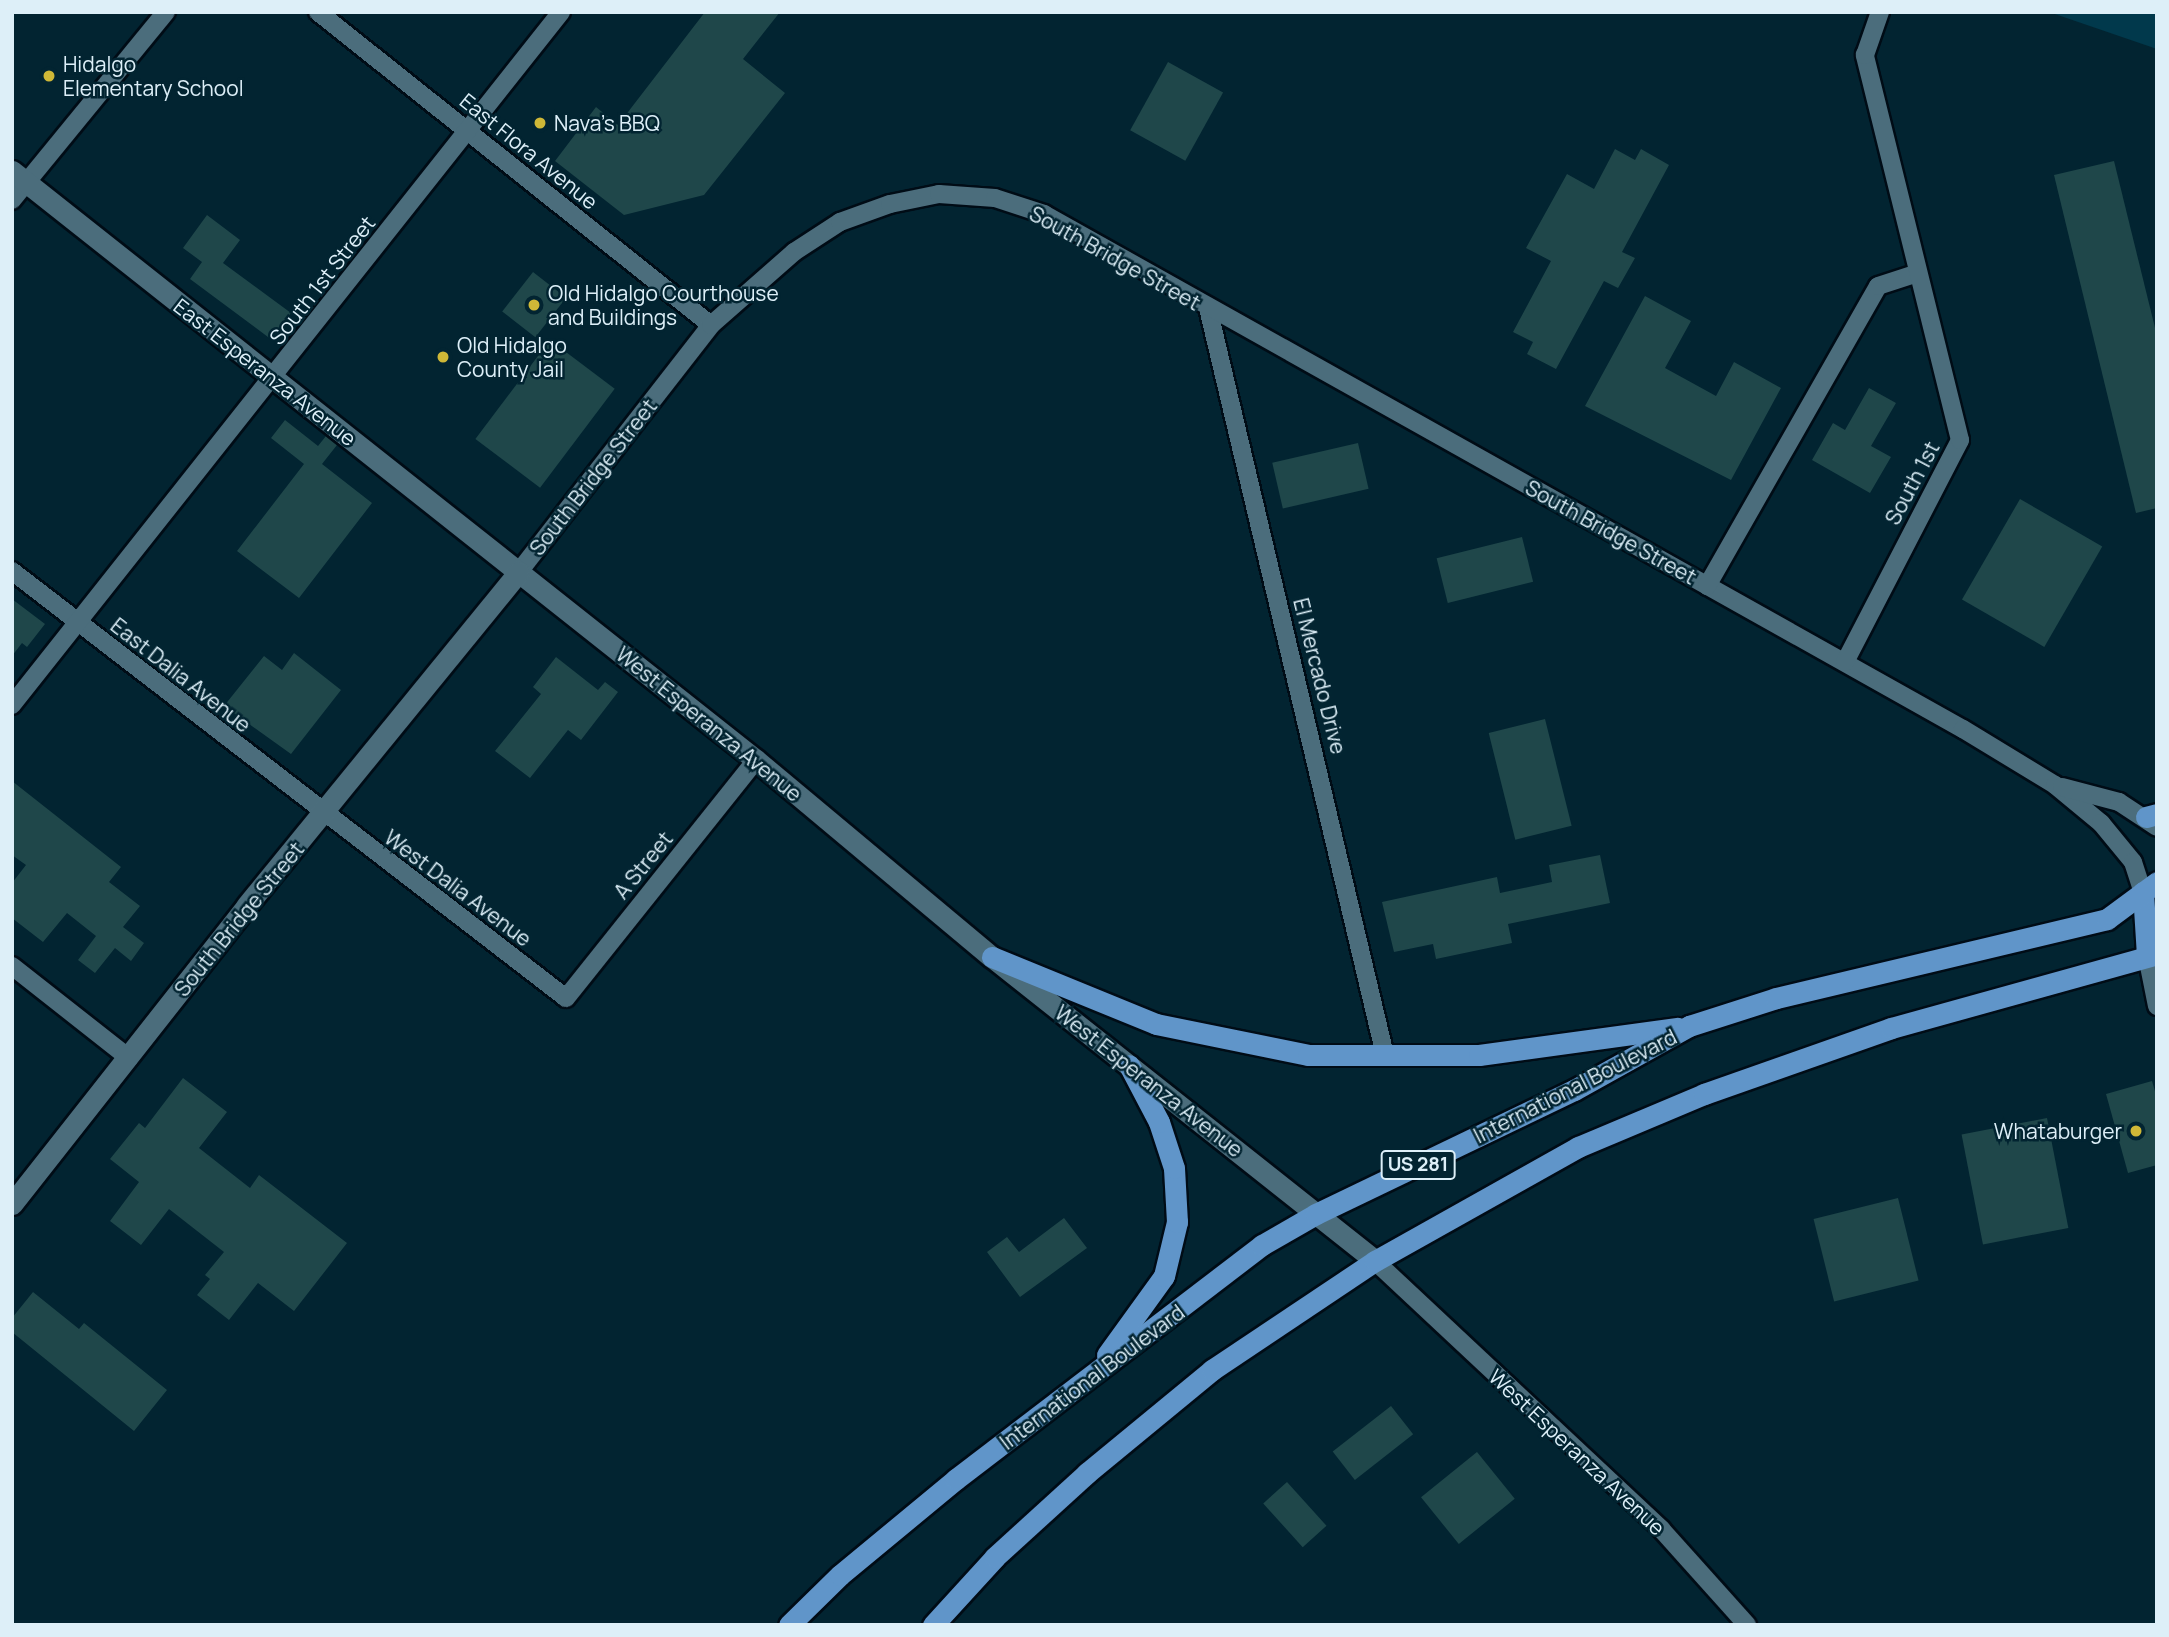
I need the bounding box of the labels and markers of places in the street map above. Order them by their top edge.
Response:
place label: Hidalgo Elementary School [63,51,244,101]
marker: Hidalgo Elementary School [41,68,57,84]
place label: Nava’s BBQ [554,110,660,136]
marker: Nava’s BBQ [532,115,548,131]
place label: Old Hidalgo Courthouse and Buildings [548,280,779,330]
marker: Old Hidalgo Courthouse and Buildings [526,297,542,313]
place label: Old Hidalgo County Jail [457,332,567,382]
marker: Old Hidalgo County Jail [435,349,451,365]
place label: Whataburger [1994,1118,2122,1144]
marker: Whataburger [2128,1123,2144,1139]

